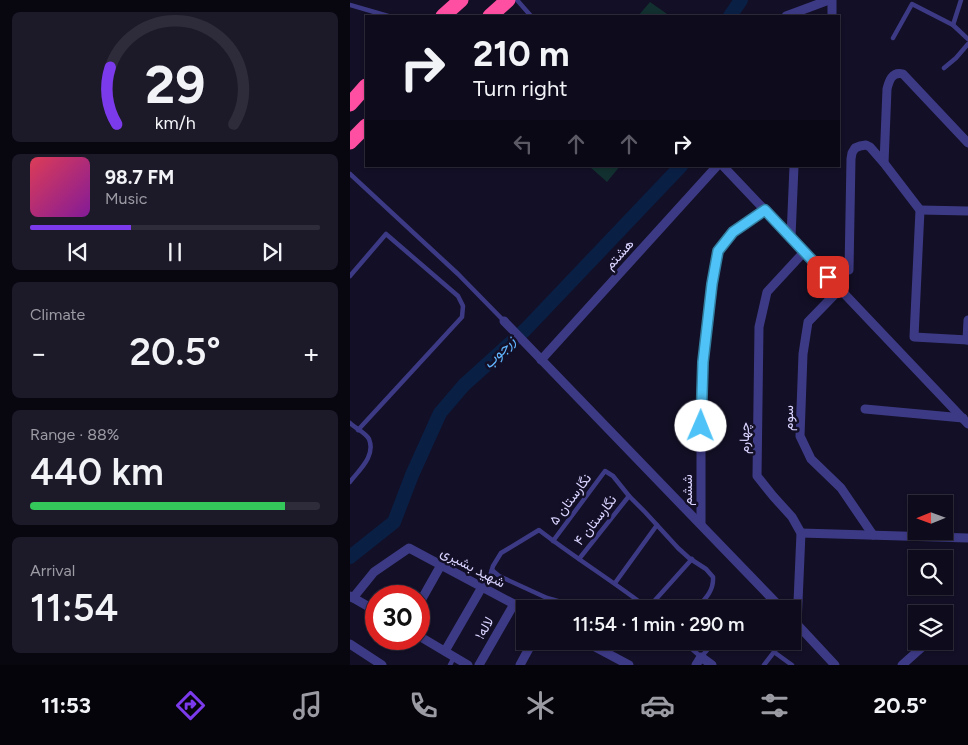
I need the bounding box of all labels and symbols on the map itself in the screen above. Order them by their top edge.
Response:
street label: هشتم [601,235,638,273]
pin [807,256,849,298]
water label: زرجوب [479,331,520,372]
position arrow [674,399,726,451]
street label: سوم [780,405,797,431]
street label: چهارم [736,422,754,454]
street label: نگارستان ۵ [546,470,595,528]
street label: ششم [679,474,696,506]
street label: نگارستان ۴ [570,492,620,549]
north arrow [908,495,952,540]
street label: شهید بشیری [438,543,508,592]
speed limit sign: 30 [365,585,430,650]
street label: لاله۱ [471,614,498,643]

